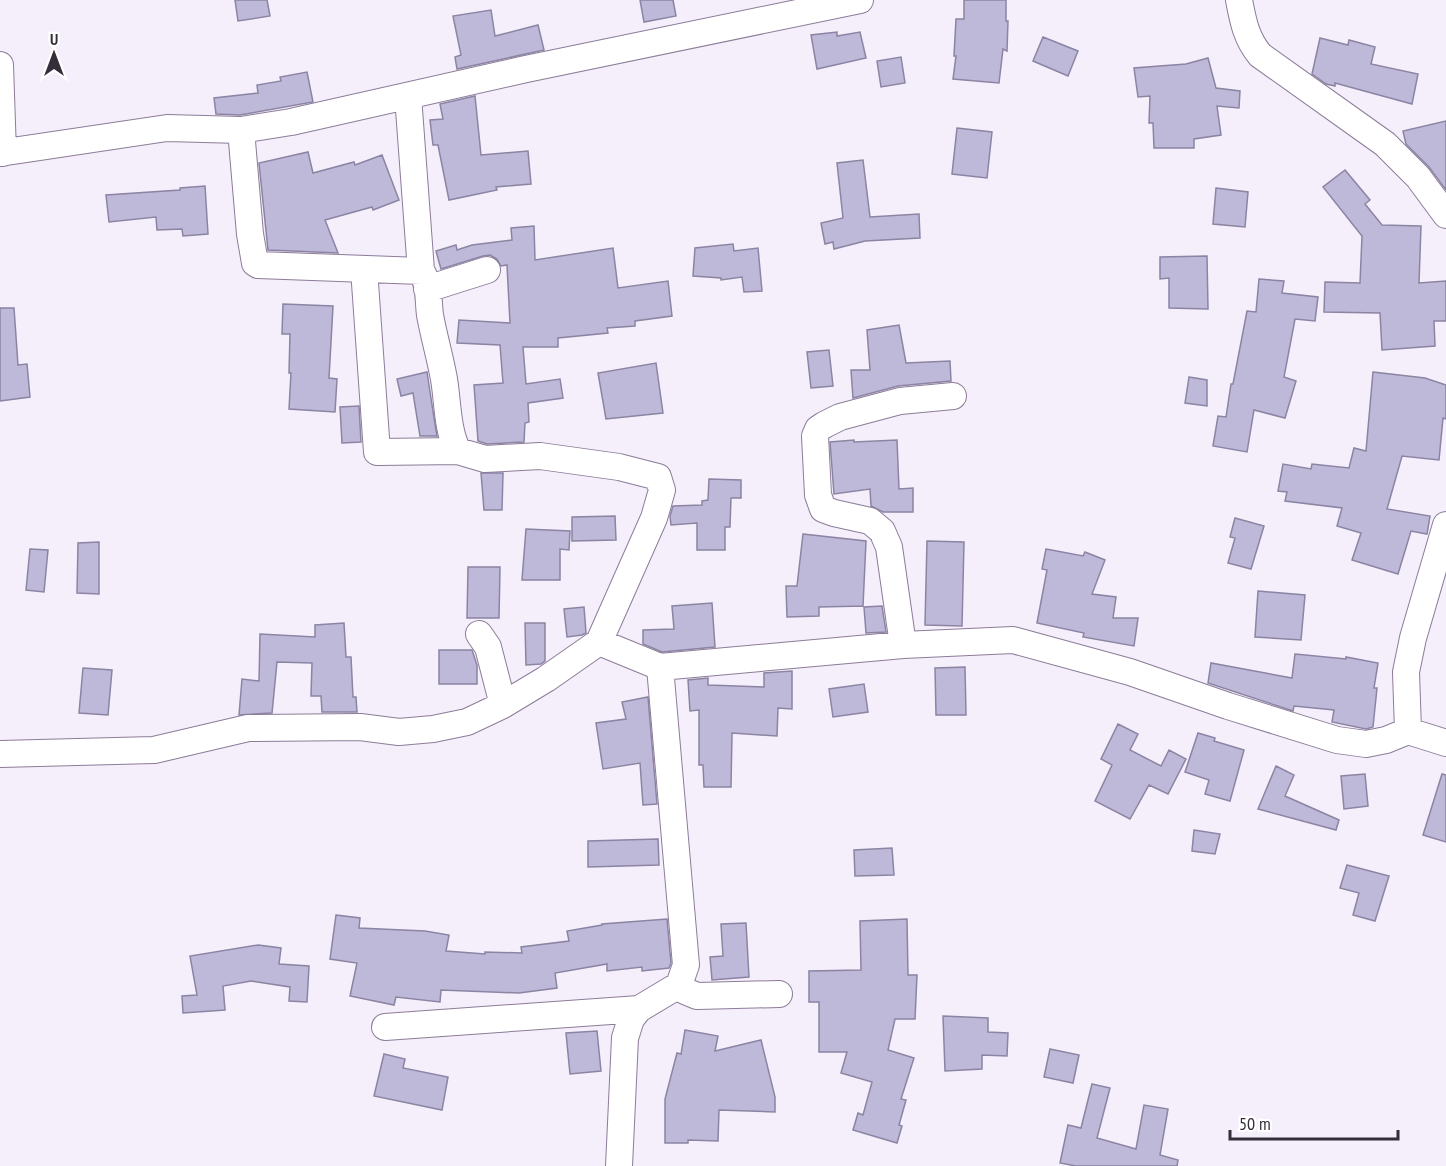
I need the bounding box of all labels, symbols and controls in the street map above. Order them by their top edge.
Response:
north arrow [24,24,84,84]
text: U [50,29,58,49]
scale bar [1230,1103,1398,1141]
text: 50 m [1239,1112,1271,1135]

